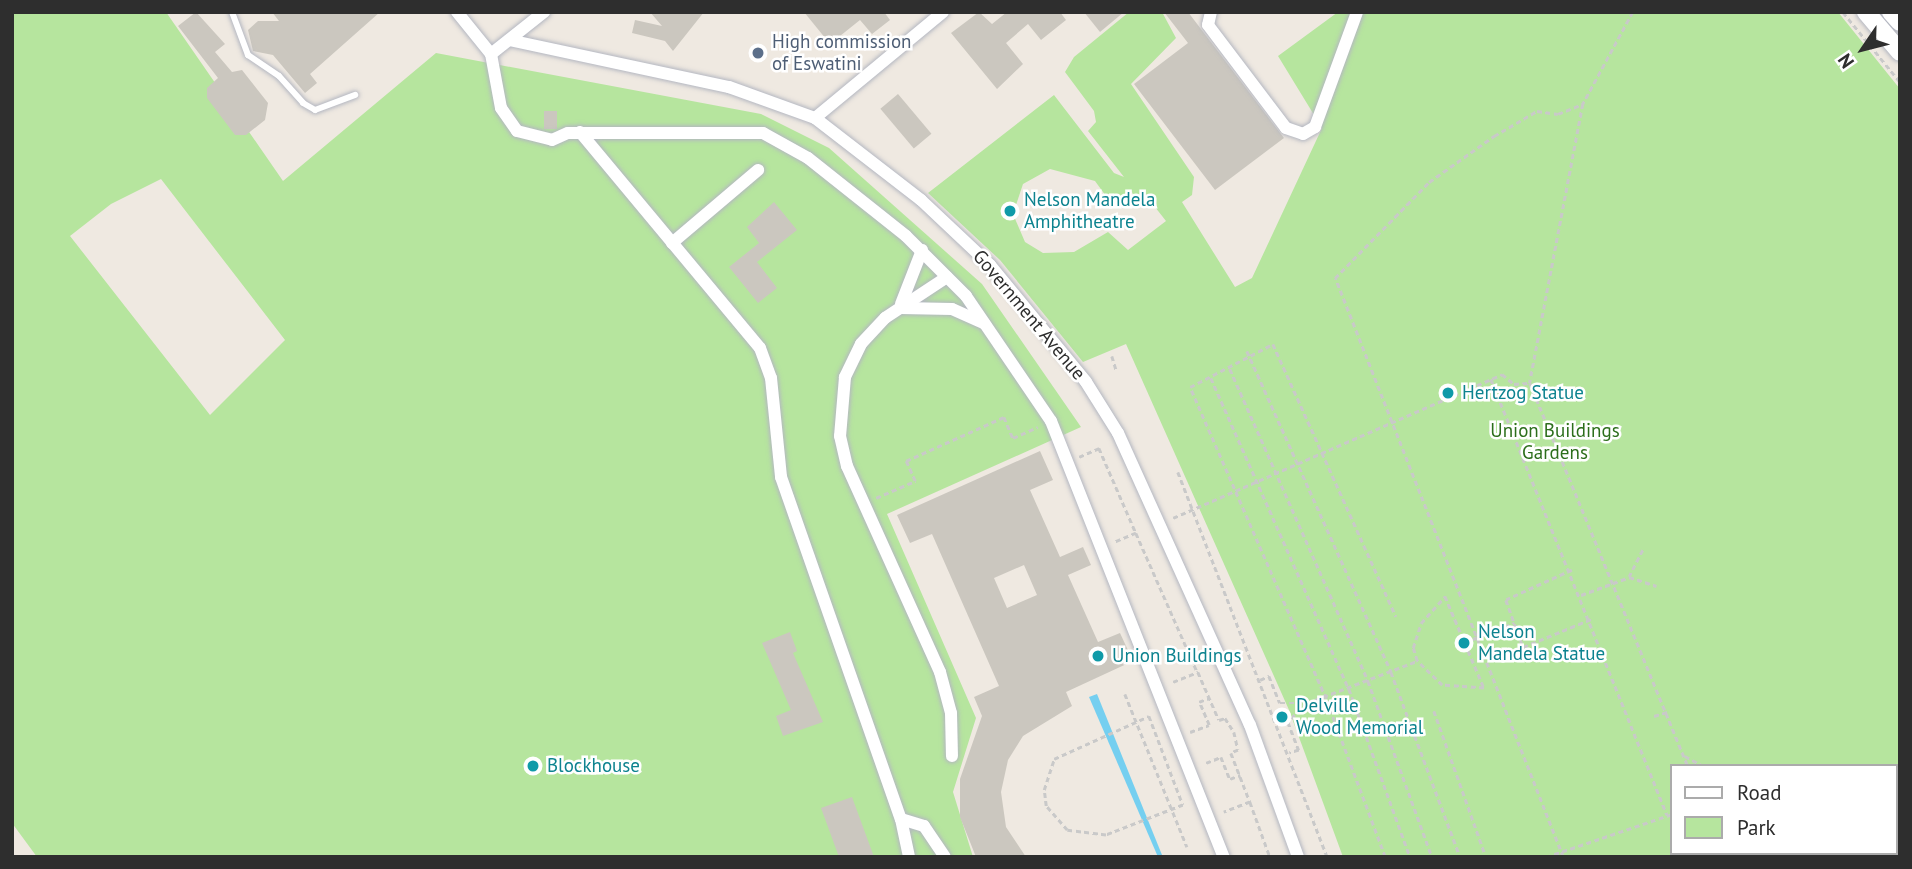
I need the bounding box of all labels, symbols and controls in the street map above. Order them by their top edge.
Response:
north arrow [1828,14,1898,84]
place label: High commission of Eswatini [772,31,911,75]
marker: High commission of Eswatini [750,45,766,61]
text: N [1832,49,1859,73]
place label: Nelson Mandela Amphitheatre [1024,189,1155,233]
marker: Nelson Mandela Amphitheatre [1002,203,1018,219]
street label: Government Avenue [968,245,1090,385]
place label: Hertzog Statue [1462,382,1584,404]
marker: Hertzog Statue [1440,385,1456,401]
park label: Union Buildings Gardens [1490,420,1620,464]
place label: Nelson Mandela Statue [1478,621,1605,665]
marker: Nelson Mandela Statue [1456,635,1472,651]
place label: Union Buildings [1112,645,1241,667]
marker: Union Buildings [1090,648,1106,664]
place label: Delville Wood Memorial [1296,695,1423,739]
marker: Delville Wood Memorial [1274,709,1290,725]
place label: Blockhouse [547,755,640,777]
marker: Blockhouse [525,758,541,774]
legend [1671,764,1898,855]
text: Road [1737,779,1781,806]
text: Park [1737,814,1776,841]

